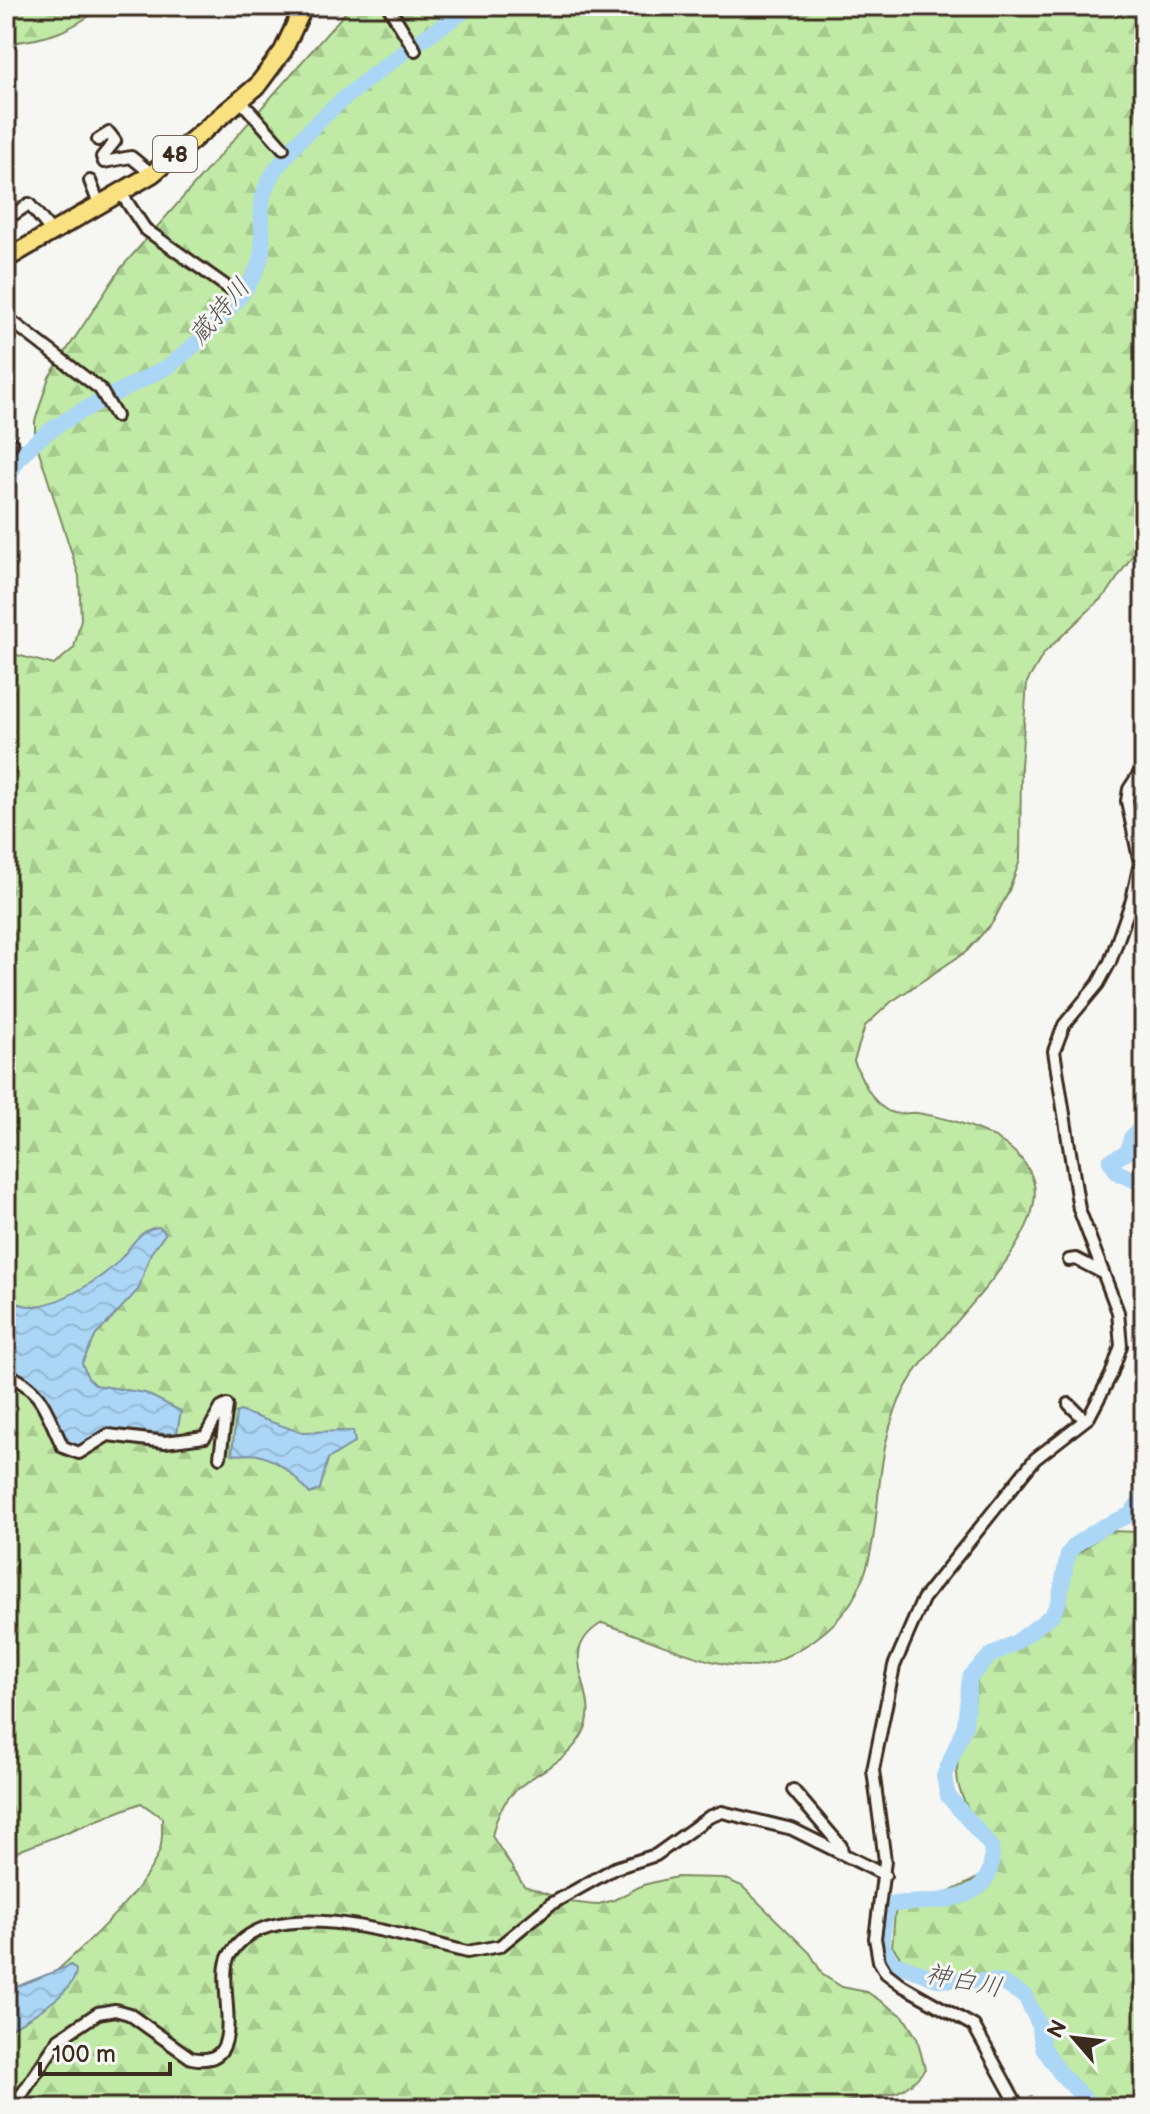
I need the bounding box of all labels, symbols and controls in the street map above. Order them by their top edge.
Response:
road number: 48 [153,136,197,172]
water label: 蔵持川 [183,272,257,352]
water label: 神白川 [922,1959,1005,2004]
north arrow [1034,1998,1114,2078]
text: N [1042,2016,1073,2043]
scale bar [40,2026,170,2076]
text: 100 m [52,2040,116,2069]

